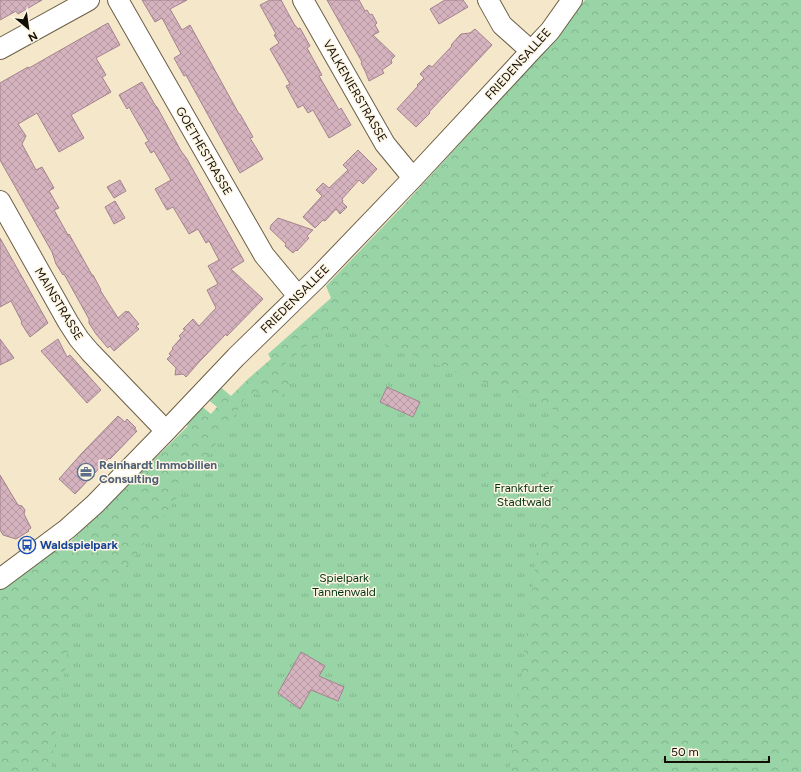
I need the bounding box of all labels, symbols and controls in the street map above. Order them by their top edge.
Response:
north arrow [8,8,48,48]
street label: FRIEDENSALLEE [482,25,554,103]
text: N [26,29,39,44]
street label: VALKENIERSTRASSE [320,38,390,144]
street label: GOETHESTRASSE [173,104,235,198]
street label: FRIEDENSALLEE [258,262,332,336]
street label: MAINSTRASSE [32,265,86,343]
place label: Reinhardt Immobilien Consulting [99,458,217,486]
office icon: Reinhardt Immobilien Consulting [76,462,96,482]
park label: Frankfurter Stadtwald [494,481,554,509]
bus stop icon: Waldspielpark [17,535,37,555]
place label: Waldspielpark [40,538,119,552]
park label: Spielpark Tannenwald [312,571,376,599]
scale bar [665,738,769,764]
text: 50 m [671,745,699,759]

